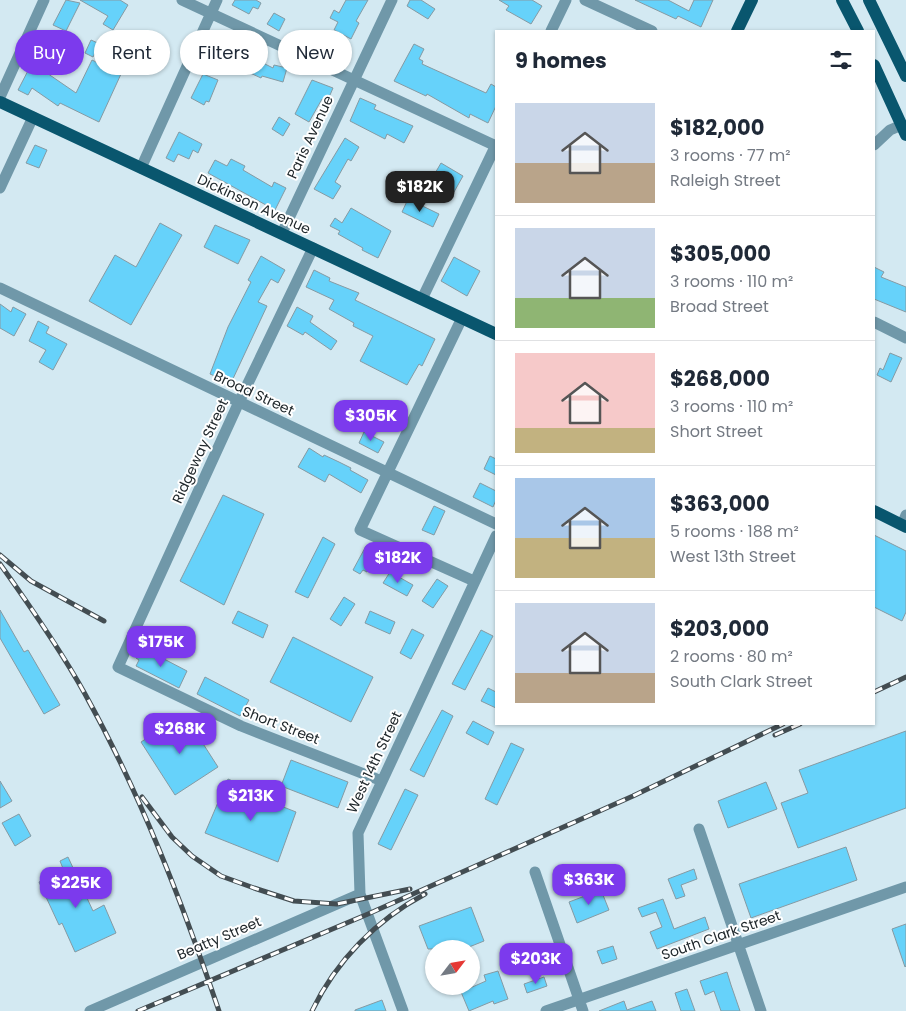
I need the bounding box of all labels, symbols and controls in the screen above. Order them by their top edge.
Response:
chip: Buy [15,30,84,75]
chip: Rent [94,30,170,75]
chip: Filters [180,30,268,75]
chip: New [278,30,352,75]
text: 9 homes [515,46,607,75]
icon: filters [827,46,855,74]
street label: Paris Avenue [282,92,338,182]
text: $182,000 [670,113,764,142]
icon: home [555,123,615,183]
text: 3 rooms · 77 m² [670,144,790,167]
street label: Dickinson Avenue [194,169,314,239]
text: Raleigh Street [670,169,781,192]
pin: $182K [385,170,455,213]
text: $182K [396,175,444,198]
text: $305,000 [670,239,771,268]
icon: home [555,248,615,308]
text: 3 rooms · 110 m² [670,270,793,293]
text: Broad Street [670,295,769,318]
text: $268,000 [670,364,770,393]
street label: Broad Street [211,366,297,420]
icon: home [555,373,615,433]
text: 3 rooms · 110 m² [670,395,793,418]
street label: Ridgeway Street [167,396,233,506]
pin: $305K [336,400,406,442]
text: $305K [345,404,397,427]
text: Short Street [670,420,763,443]
text: $363,000 [670,489,770,518]
icon: home [555,498,615,558]
text: 5 rooms · 188 m² [670,520,799,543]
pin: $182K [363,542,433,584]
text: West 13th Street [670,545,796,568]
text: $182K [374,546,422,569]
text: $203,000 [670,614,769,643]
icon: home [555,623,615,683]
pin: $175K [126,626,196,668]
text: $175K [138,630,184,653]
text: 2 rooms · 80 m² [670,645,793,668]
text: South Clark Street [670,670,813,693]
street label: Short Street [240,701,322,749]
street label: West 14th Street [342,708,406,816]
pin: $268K [145,712,215,755]
text: $268K [154,717,206,740]
pin: $213K [216,780,286,822]
text: $213K [228,784,274,807]
pin: $363K [554,864,624,906]
pin: $225K [41,866,111,909]
text: $363K [563,868,615,891]
text: $225K [51,871,101,894]
street label: South Clark Street [659,905,783,965]
street label: Beatty Street [174,911,264,965]
north arrow [425,940,480,995]
map controls [425,940,480,995]
pin: $203K [501,942,571,985]
text: $203K [511,947,561,970]

